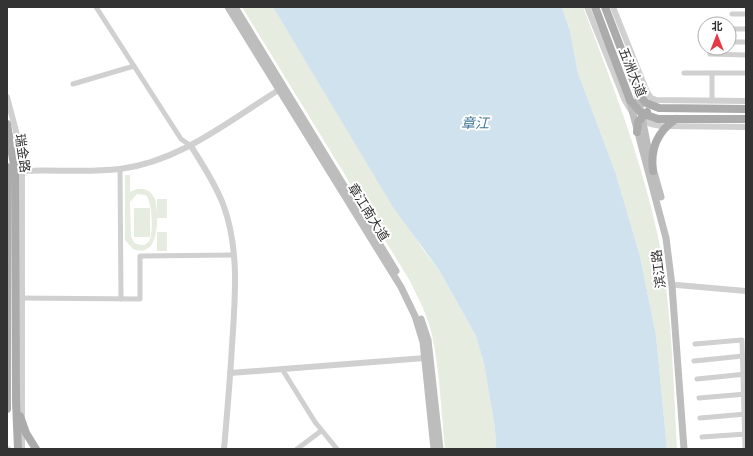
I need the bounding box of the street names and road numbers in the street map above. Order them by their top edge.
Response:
street label: 五洲大道 [615,45,650,99]
street label: 瑞金路 [11,133,34,174]
street label: 章江南大道 [344,180,393,244]
street label: 滨江路 [648,249,669,289]

